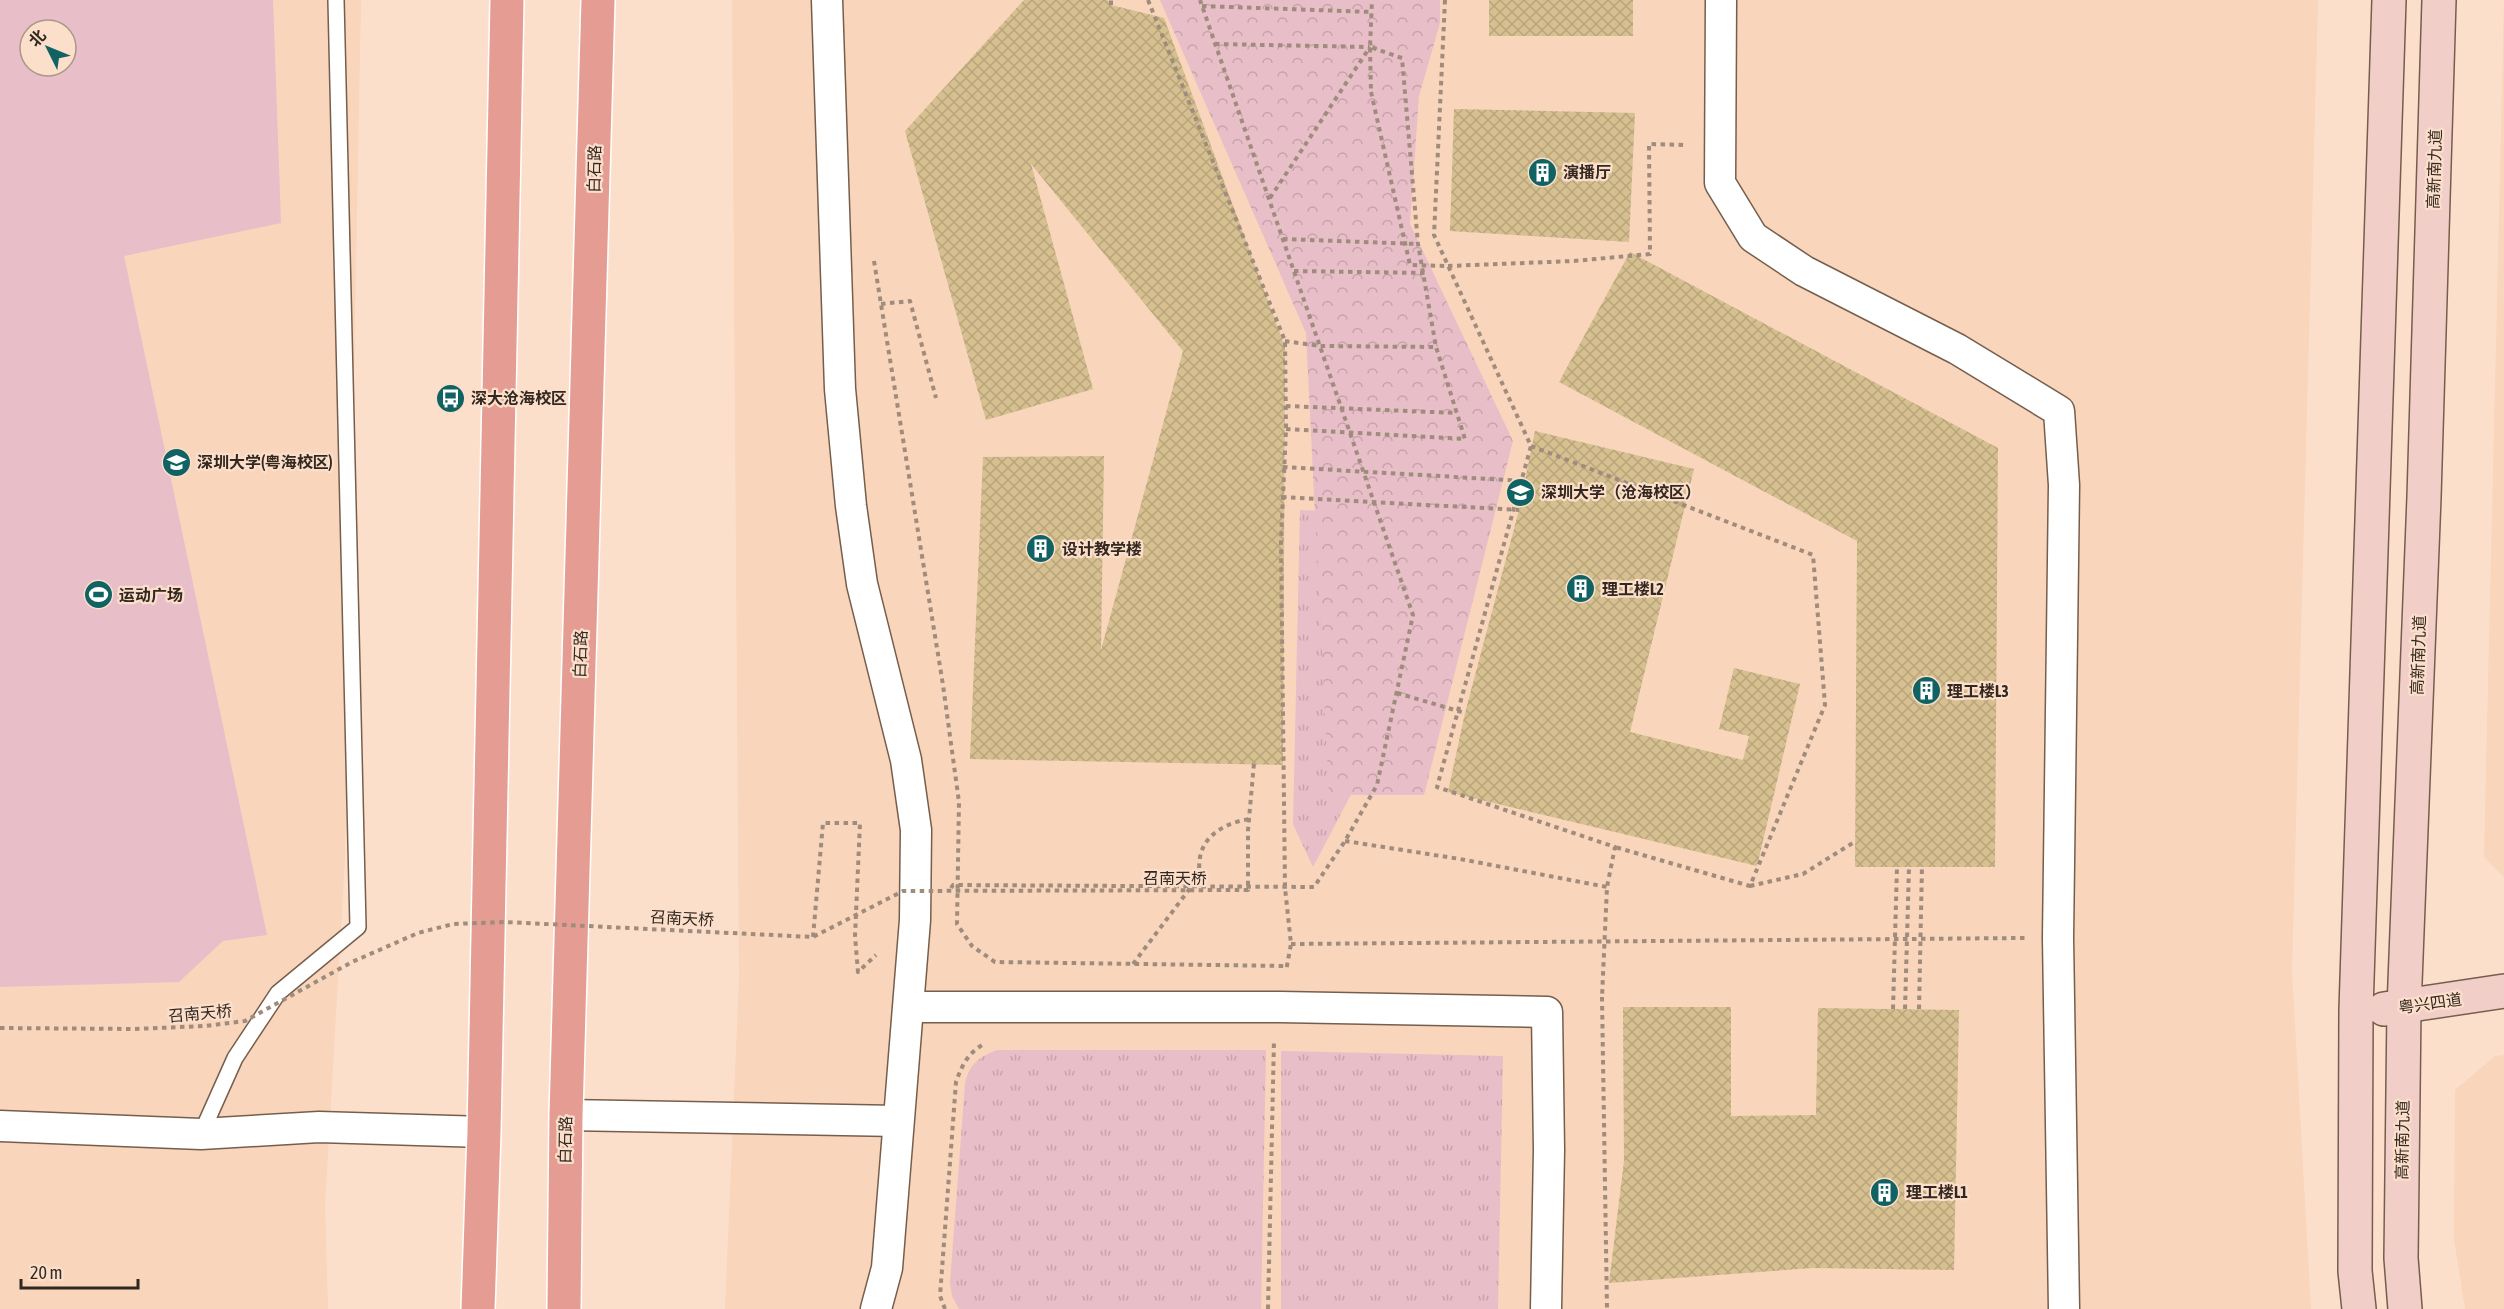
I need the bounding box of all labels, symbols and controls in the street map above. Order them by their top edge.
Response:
north arrow [18,18,78,78]
text: 北 [25,26,49,50]
street label: 高新南九道 [2424,129,2444,209]
street label: 白石路 [585,145,603,193]
building icon: 演播厅 [1526,156,1558,188]
place label: 演播厅 [1563,163,1611,181]
bus stop icon: 深大沧海校区 [434,382,466,414]
place label: 深大沧海校区 [471,389,567,407]
school or university icon: 深圳大学(粤海校区) [160,446,192,478]
place label: 深圳大学(粤海校区) [197,453,333,471]
school or university icon: 深圳大学（沧海校区） [1504,476,1536,508]
place label: 深圳大学（沧海校区） [1541,483,1701,501]
building icon: 设计教学楼 [1025,533,1057,565]
place label: 设计教学楼 [1062,540,1142,558]
building icon: 理工楼L2 [1565,573,1597,605]
sports icon: 运动广场 [82,579,114,611]
place label: 理工楼L2 [1602,580,1664,598]
place label: 运动广场 [119,586,183,604]
street label: 高新南九道 [2408,615,2428,695]
street label: 白石路 [570,630,590,678]
building icon: 理工楼L3 [1910,675,1942,707]
place label: 理工楼L3 [1947,682,2009,700]
street label: 召南天桥 [1143,869,1207,887]
street label: 召南天桥 [650,907,714,929]
street label: 粤兴四道 [2397,990,2463,1016]
street label: 召南天桥 [167,1001,233,1025]
street label: 高新南九道 [2392,1100,2412,1180]
street label: 白石路 [556,1116,574,1164]
building icon: 理工楼L1 [1869,1176,1901,1208]
place label: 理工楼L1 [1906,1183,1968,1201]
scale bar [21,1252,138,1290]
text: 20 m [30,1262,62,1283]

